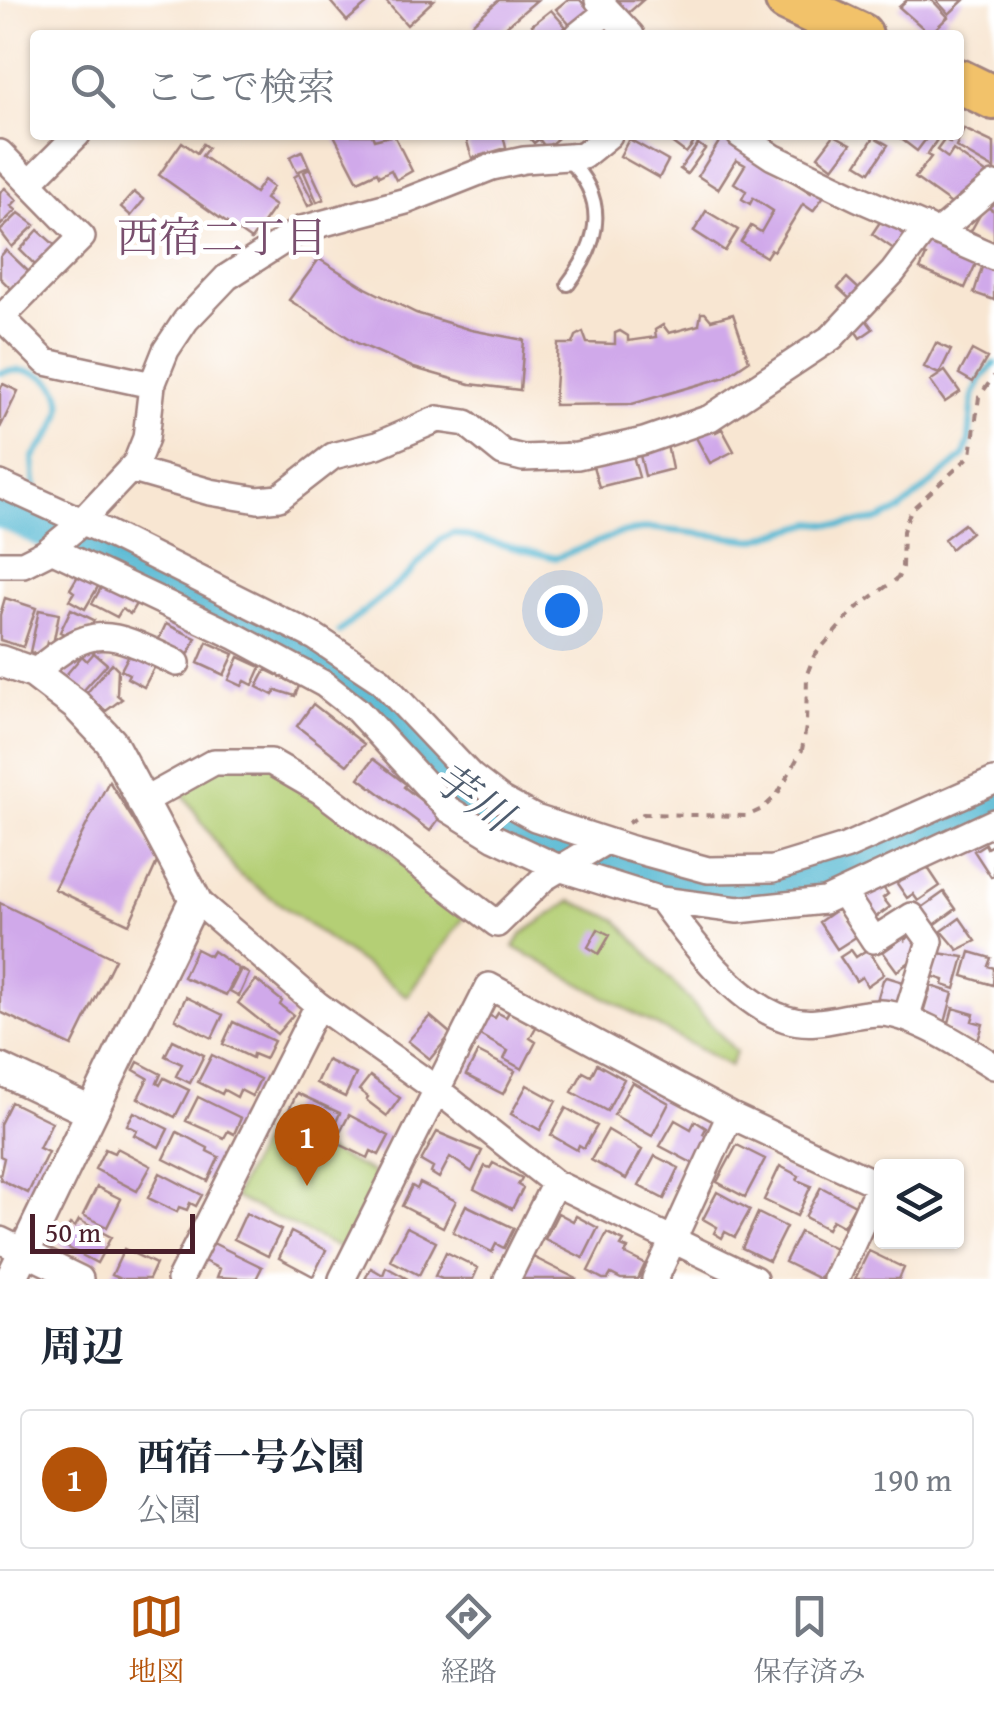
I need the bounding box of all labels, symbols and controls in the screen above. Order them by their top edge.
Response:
search box [30,30,964,140]
icon: search [65,58,120,113]
text: ここで検索 [145,58,335,114]
district label: 西宿二丁目 [117,206,327,267]
your location [537,585,588,636]
water label: 芋川 [421,747,528,847]
pin: 1 [274,1104,340,1186]
map controls [874,1159,964,1249]
button: layers [874,1159,964,1249]
scale bar [30,1209,195,1254]
text: 50 m [45,1211,101,1252]
text: 周辺 [40,1315,124,1376]
text: 西宿一号公園 [137,1428,365,1484]
text: 1 [66,1456,83,1503]
text: 190 m [873,1456,952,1503]
text: 公園 [137,1486,201,1533]
tab: 地図 [128,1589,184,1691]
tab: 経路 [441,1589,497,1691]
tab: 保存済み [754,1589,866,1691]

